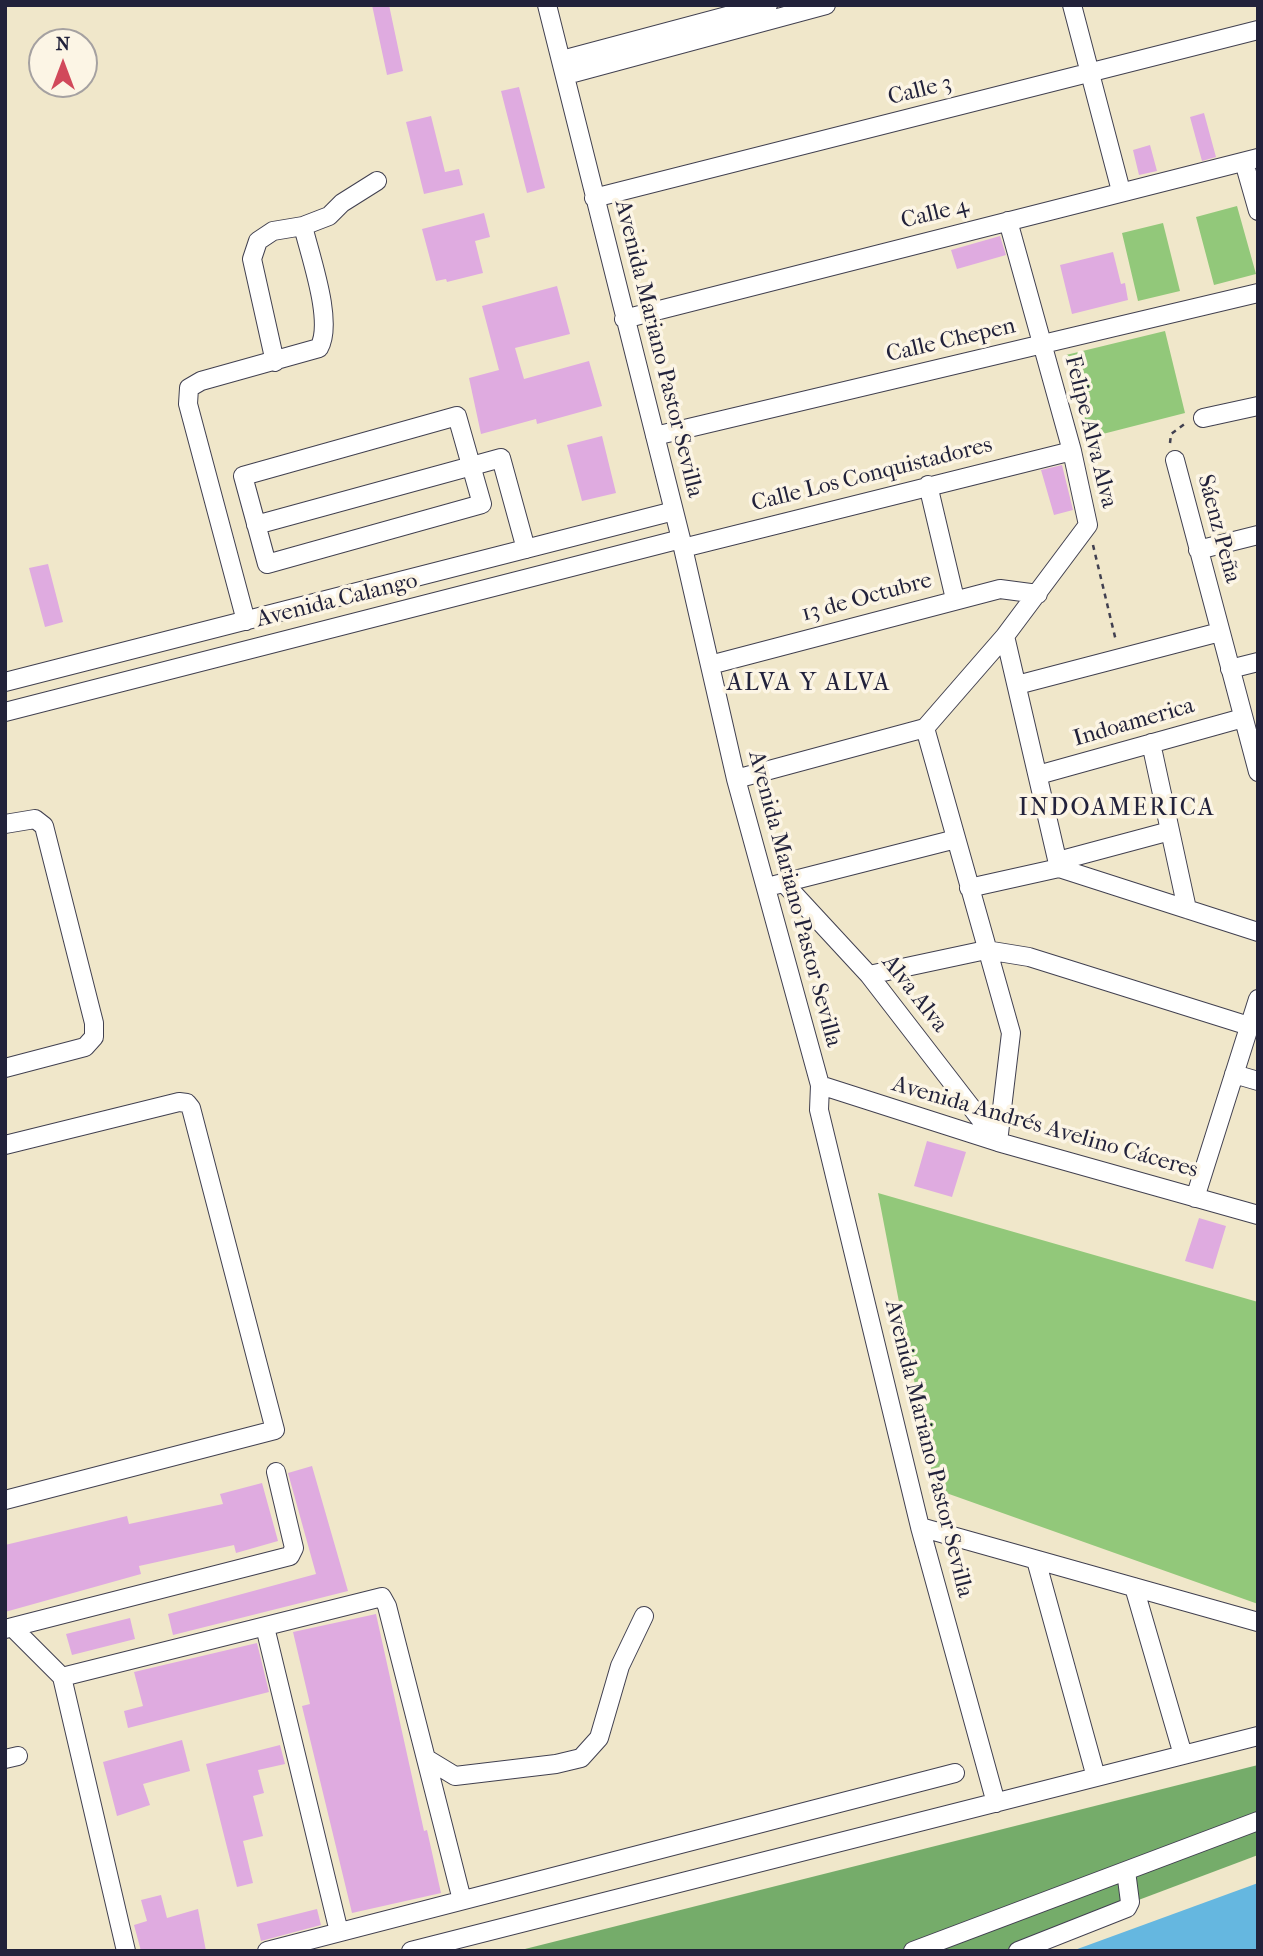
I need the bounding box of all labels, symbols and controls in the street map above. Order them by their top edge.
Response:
north arrow [28,28,98,98]
text: N [56,33,70,55]
street label: Calle 3 [885,70,955,112]
street label: Calle 4 [898,192,972,236]
street label: Avenida Mariano Pastor Sevilla [608,197,708,501]
street label: Calle Chepen [884,313,1018,369]
street label: Felipe Alva Alva [1058,353,1122,511]
street label: Calle Los Conquistadores [749,432,995,518]
street label: Sáenz Peña [1190,472,1246,586]
street label: 13 de Octubre [799,567,935,629]
street label: Avenida Calango [253,568,421,634]
district label: ALVA Y ALVA [728,670,890,698]
street label: Indoamerica [1070,693,1198,753]
street label: Avenida Mariano Pastor Sevilla [741,748,847,1050]
district label: INDOAMERICA [1020,795,1214,823]
street label: Alva Alva [875,950,953,1038]
street label: Avenida Andrés Avelino Cáceres [889,1071,1201,1185]
street label: Avenida Mariano Pastor Sevilla [878,1297,978,1601]

